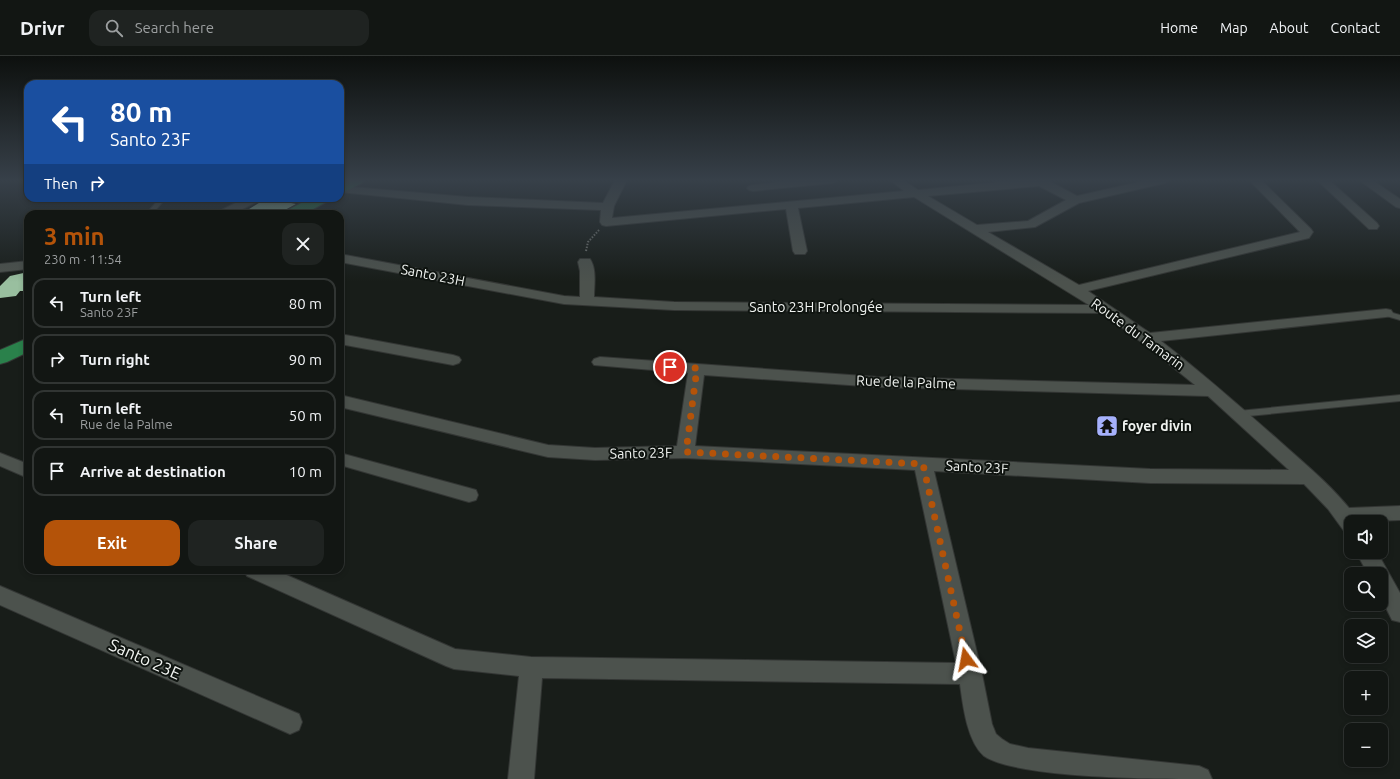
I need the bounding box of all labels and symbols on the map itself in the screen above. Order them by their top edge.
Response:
street label: Santo 23H [400,261,466,289]
street label: Route du Tamarin [1088,295,1188,373]
street label: Santo 23H Prolongée [749,299,883,315]
pin [653,350,687,384]
street label: Rue de la Palme [856,372,956,392]
temple icon: foyer divin [1094,413,1120,439]
place label: foyer divin [1122,418,1192,434]
street label: Santo 23F [610,444,672,462]
street label: Santo 23F [945,457,1009,477]
street label: Santo 23E [106,634,184,683]
position arrow [945,638,987,680]

